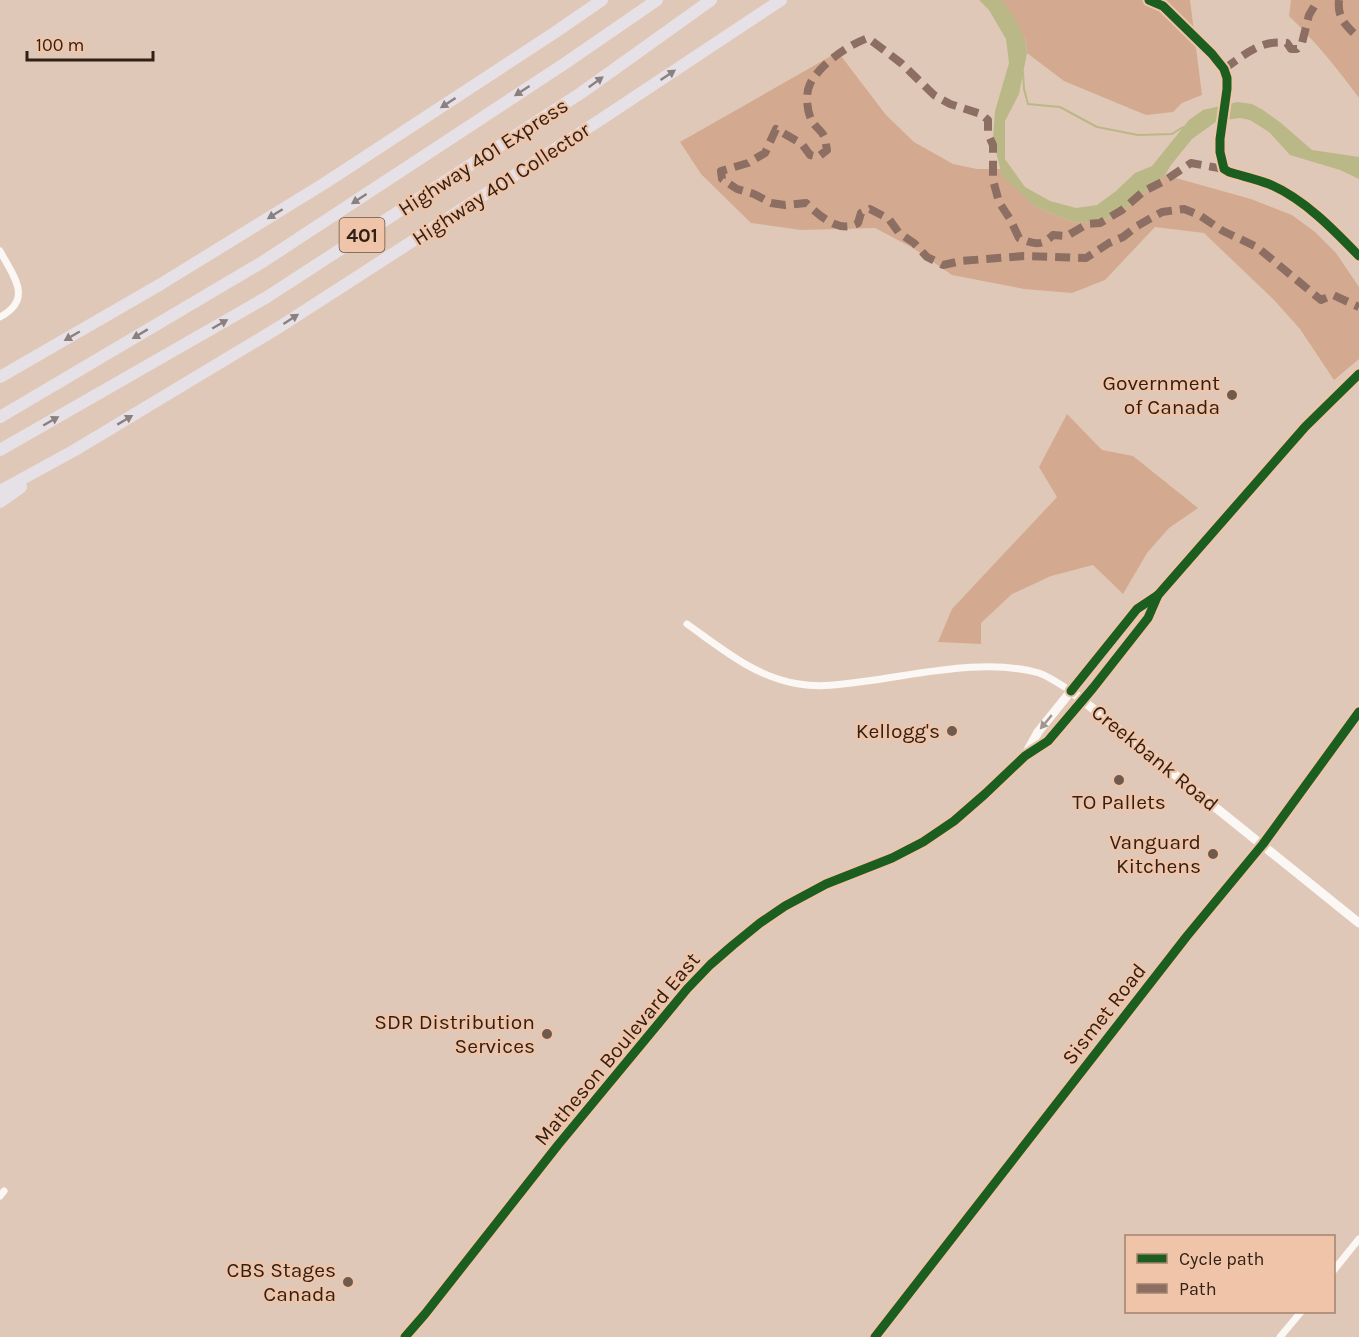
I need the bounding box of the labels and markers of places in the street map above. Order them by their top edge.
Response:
place label: Government of Canada [1102,371,1220,419]
marker: Government of Canada [1225,388,1239,402]
place label: Kellogg's [856,719,940,743]
marker: Kellogg's [945,724,959,738]
marker: TO Pallets [1112,773,1126,787]
place label: TO Pallets [1072,790,1166,814]
place label: Vanguard Kitchens [1109,830,1201,878]
marker: Vanguard Kitchens [1206,847,1220,861]
place label: SDR Distribution Services [374,1010,535,1058]
marker: SDR Distribution Services [540,1027,554,1041]
place label: CBS Stages Canada [227,1258,336,1306]
marker: CBS Stages Canada [341,1275,355,1289]

